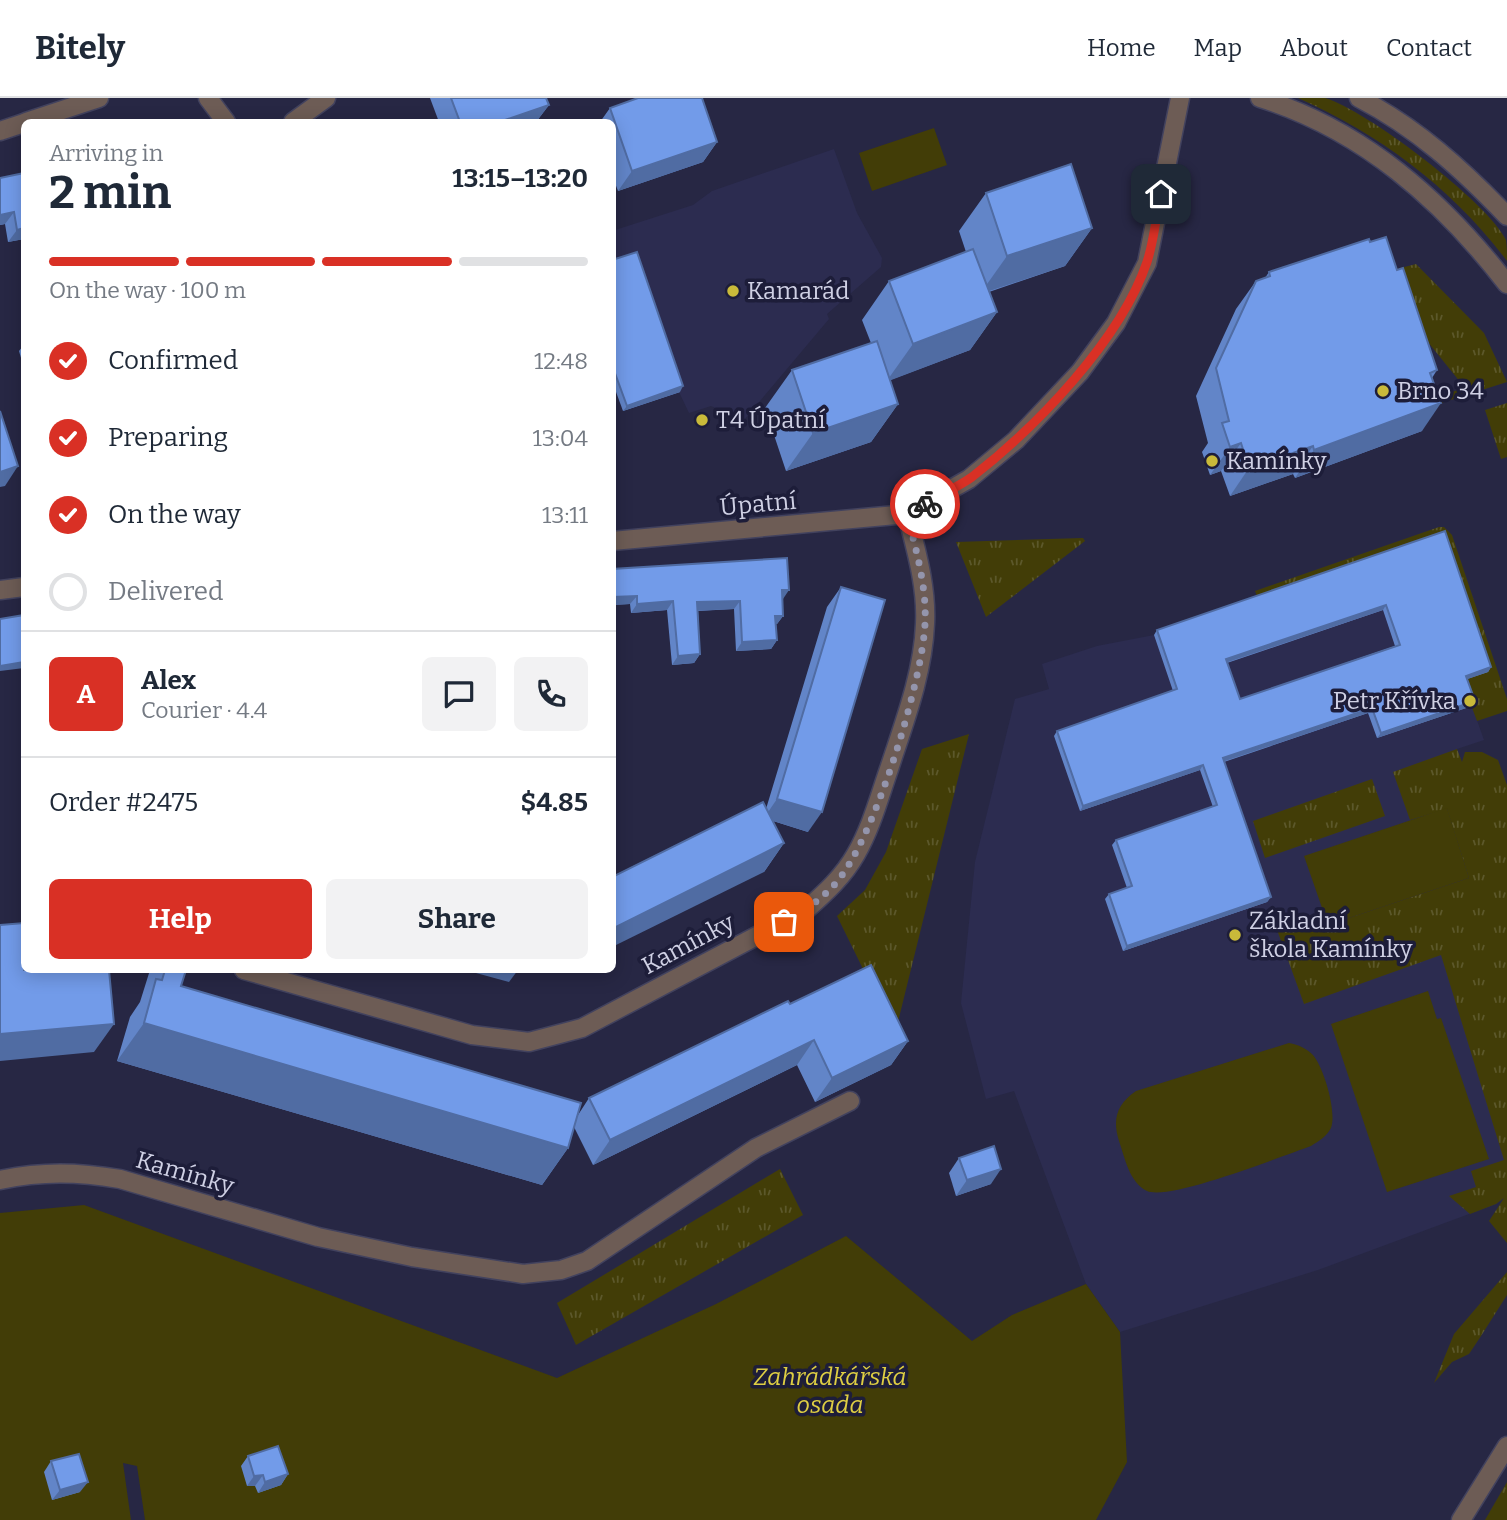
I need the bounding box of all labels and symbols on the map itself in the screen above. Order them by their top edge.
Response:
pin [1131,164,1191,224]
place label: Kamarád [747,277,849,305]
marker: Kamarád [725,283,741,299]
place label: Brno 34 [1397,377,1484,405]
marker: Brno 34 [1375,383,1391,399]
place label: T4 Úpatní [716,405,825,434]
marker: T4 Úpatní [694,412,710,428]
place label: Kamínky [1226,447,1327,475]
marker: Kamínky [1204,453,1220,469]
courier [890,469,960,539]
street label: Úpatní [719,486,797,521]
place label: Petr Křívka [1333,687,1456,715]
marker: Petr Křívka [1462,693,1478,709]
pin [754,892,814,952]
place label: Základní škola Kamínky [1249,907,1413,963]
street label: Kamínky [637,908,739,980]
marker: Základní škola Kamínky [1227,927,1243,943]
street label: Kamínky [133,1146,237,1200]
park label: Zahrádkářská osada [753,1363,907,1419]

